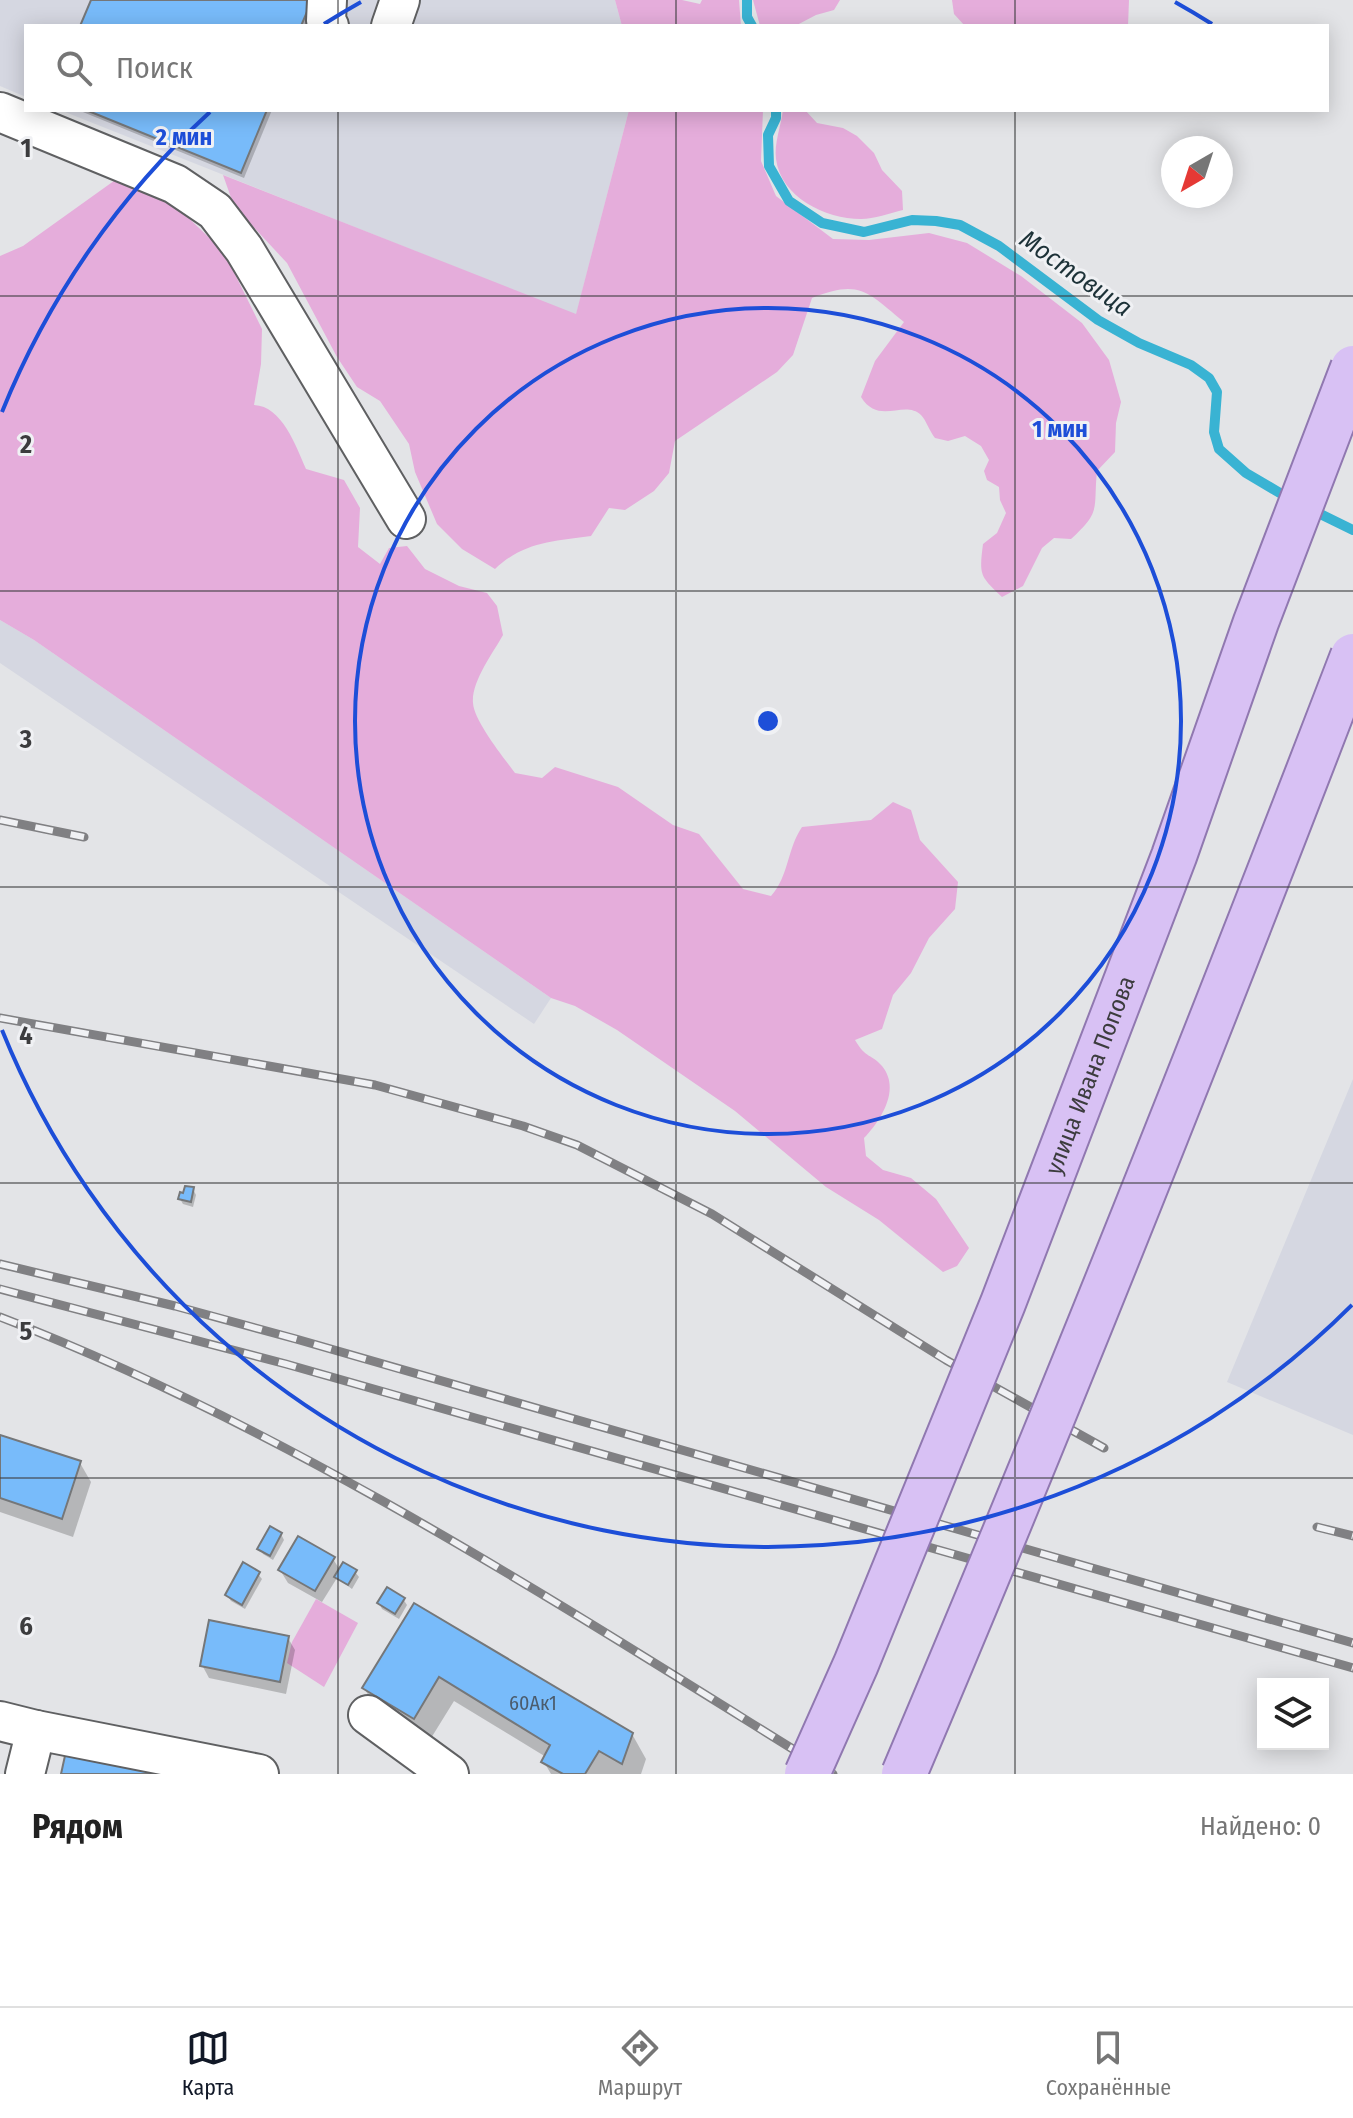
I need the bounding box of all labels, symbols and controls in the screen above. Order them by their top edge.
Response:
search box [24,24,1329,112]
icon: search [52,46,96,90]
text: Поиск [116,50,193,86]
text: 2 мин [155,123,212,151]
text: 1 [21,133,32,164]
north arrow [1161,136,1233,208]
water label: Мостовица [1014,224,1138,323]
text: 1 мин [1032,415,1088,443]
text: 2 [19,429,32,460]
centre of rings [754,707,782,735]
text: 3 [19,724,32,755]
street label: улица Ивана Попова [1039,972,1141,1178]
text: 4 [19,1020,33,1051]
text: 5 [20,1316,33,1347]
text: 6 [19,1611,33,1642]
map controls [1257,1678,1329,1750]
button: layers [1257,1678,1329,1750]
house number: 60Ак1 [509,1691,557,1715]
text: Рядом [32,1806,123,1847]
text: Найдено: 0 [1200,1811,1321,1842]
tab: Карта [182,2026,234,2101]
tab: Маршрут [598,2026,682,2101]
tab: Сохранённые [1046,2026,1171,2101]

